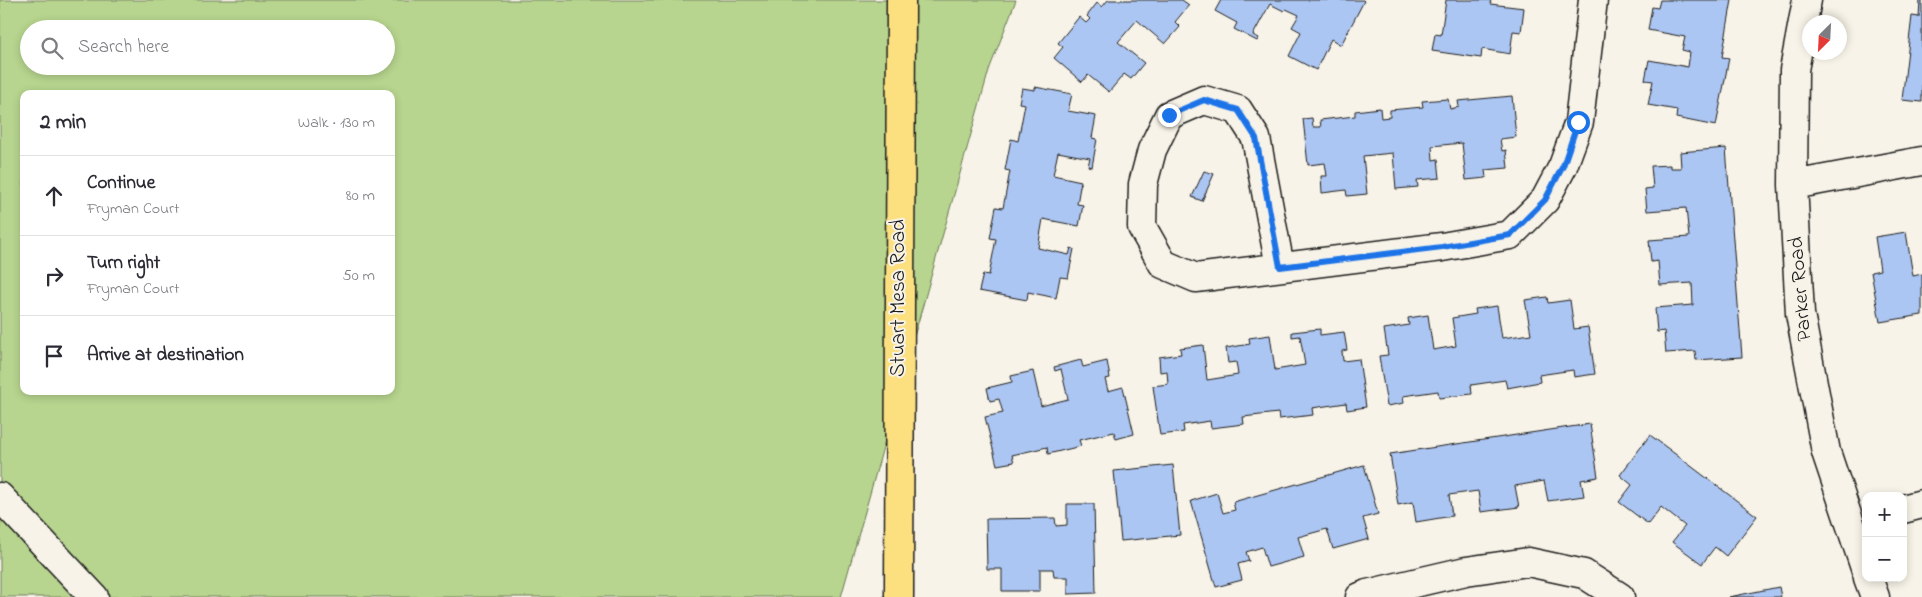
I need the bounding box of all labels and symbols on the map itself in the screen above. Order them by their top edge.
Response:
north arrow [1802,15,1847,60]
route end [1158,104,1181,127]
route start [1567,111,1590,134]
street label: Stuart Mesa Road [884,219,914,377]
street label: Parker Road [1781,235,1821,343]

